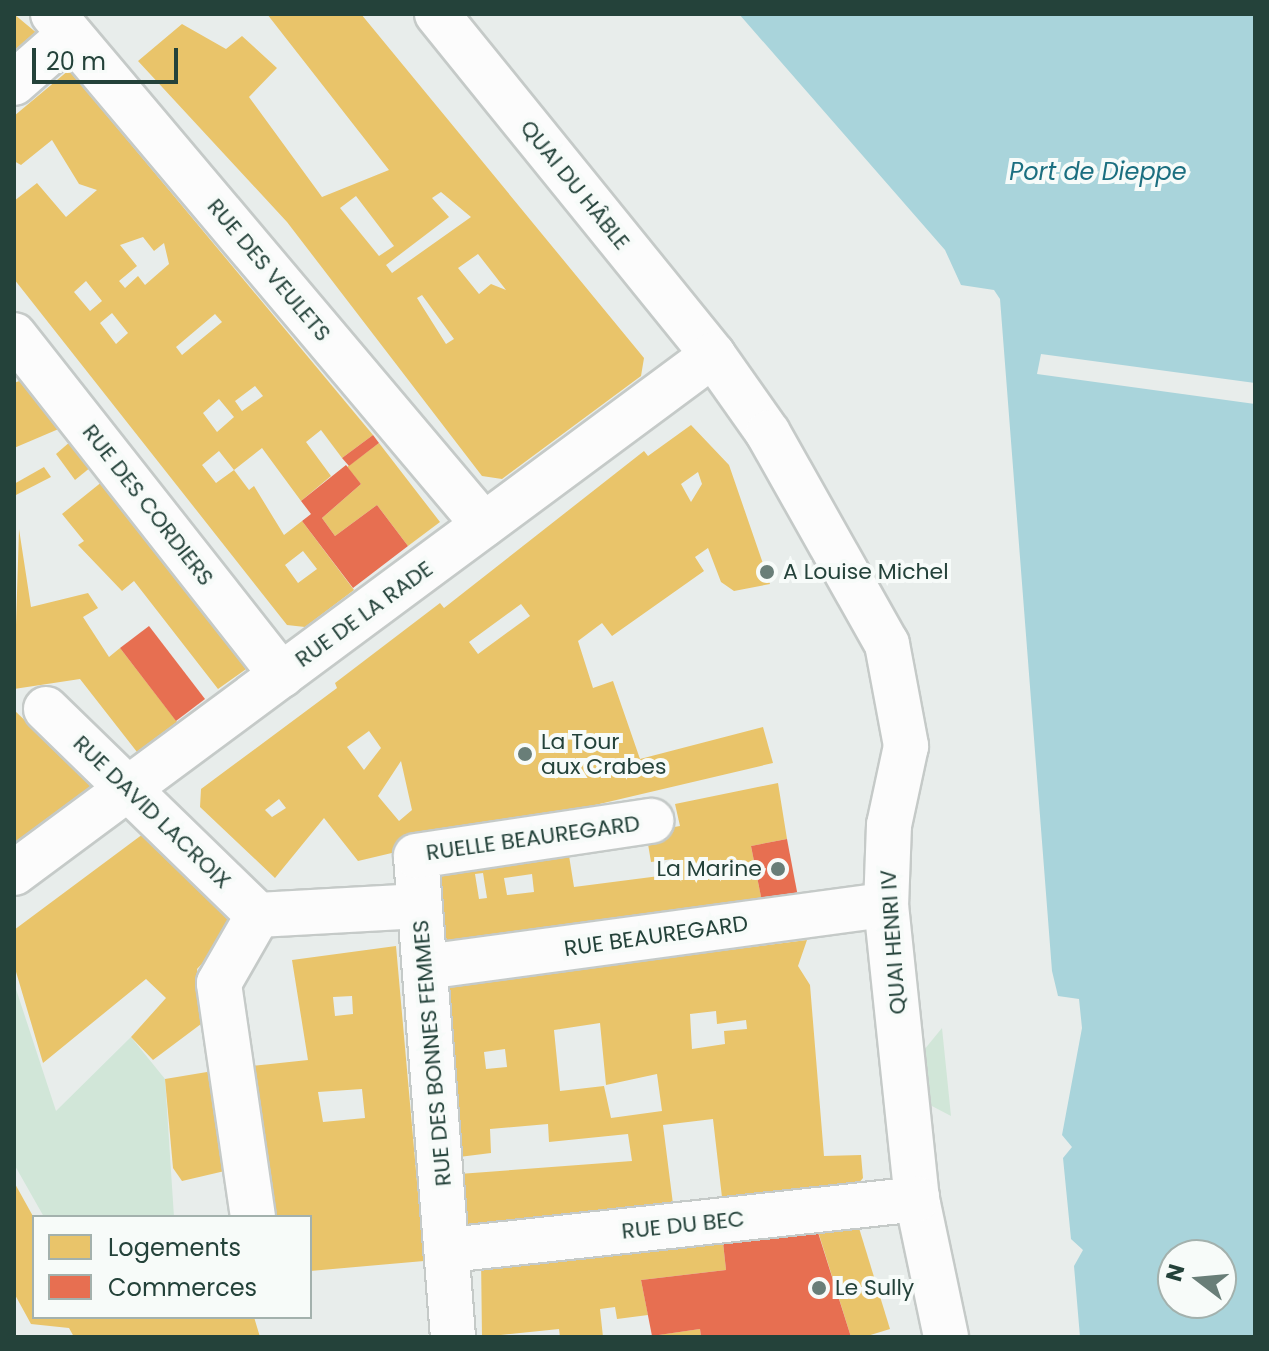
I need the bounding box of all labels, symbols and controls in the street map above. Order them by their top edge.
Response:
scale bar [36,32,182,82]
text: 20 m [46,45,106,78]
street label: QUAI DU HÂBLE [515,115,635,255]
water label: Port de Dieppe [1009,158,1187,186]
street label: RUE DES VEULETS [202,193,336,347]
street label: RUE DES CORDIERS [77,419,219,591]
street label: RUE DE LA RADE [290,555,438,673]
place label: A Louise Michel [783,559,949,585]
marker: A Louise Michel [758,563,776,581]
place label: La Tour aux Crabes [541,728,666,780]
street label: RUE DAVID LACROIX [68,730,236,894]
marker: La Tour aux Crabes [516,745,534,763]
street label: RUELLE BEAUREGARD [424,810,642,866]
place label: La Marine [657,856,762,882]
marker: La Marine [769,860,787,878]
street label: QUAI HENRI IV [875,869,911,1015]
street label: RUE BEAUREGARD [562,910,750,962]
street label: RUE DES BONNES FEMMES [407,919,457,1187]
street label: RUE DU BEC [620,1205,746,1245]
legend [32,1215,312,1319]
text: Logements [108,1231,241,1264]
north arrow [1157,1239,1237,1319]
text: N [1158,1261,1193,1285]
text: Commerces [108,1271,257,1304]
place label: Le Sully [835,1275,914,1301]
marker: Le Sully [810,1279,828,1297]

